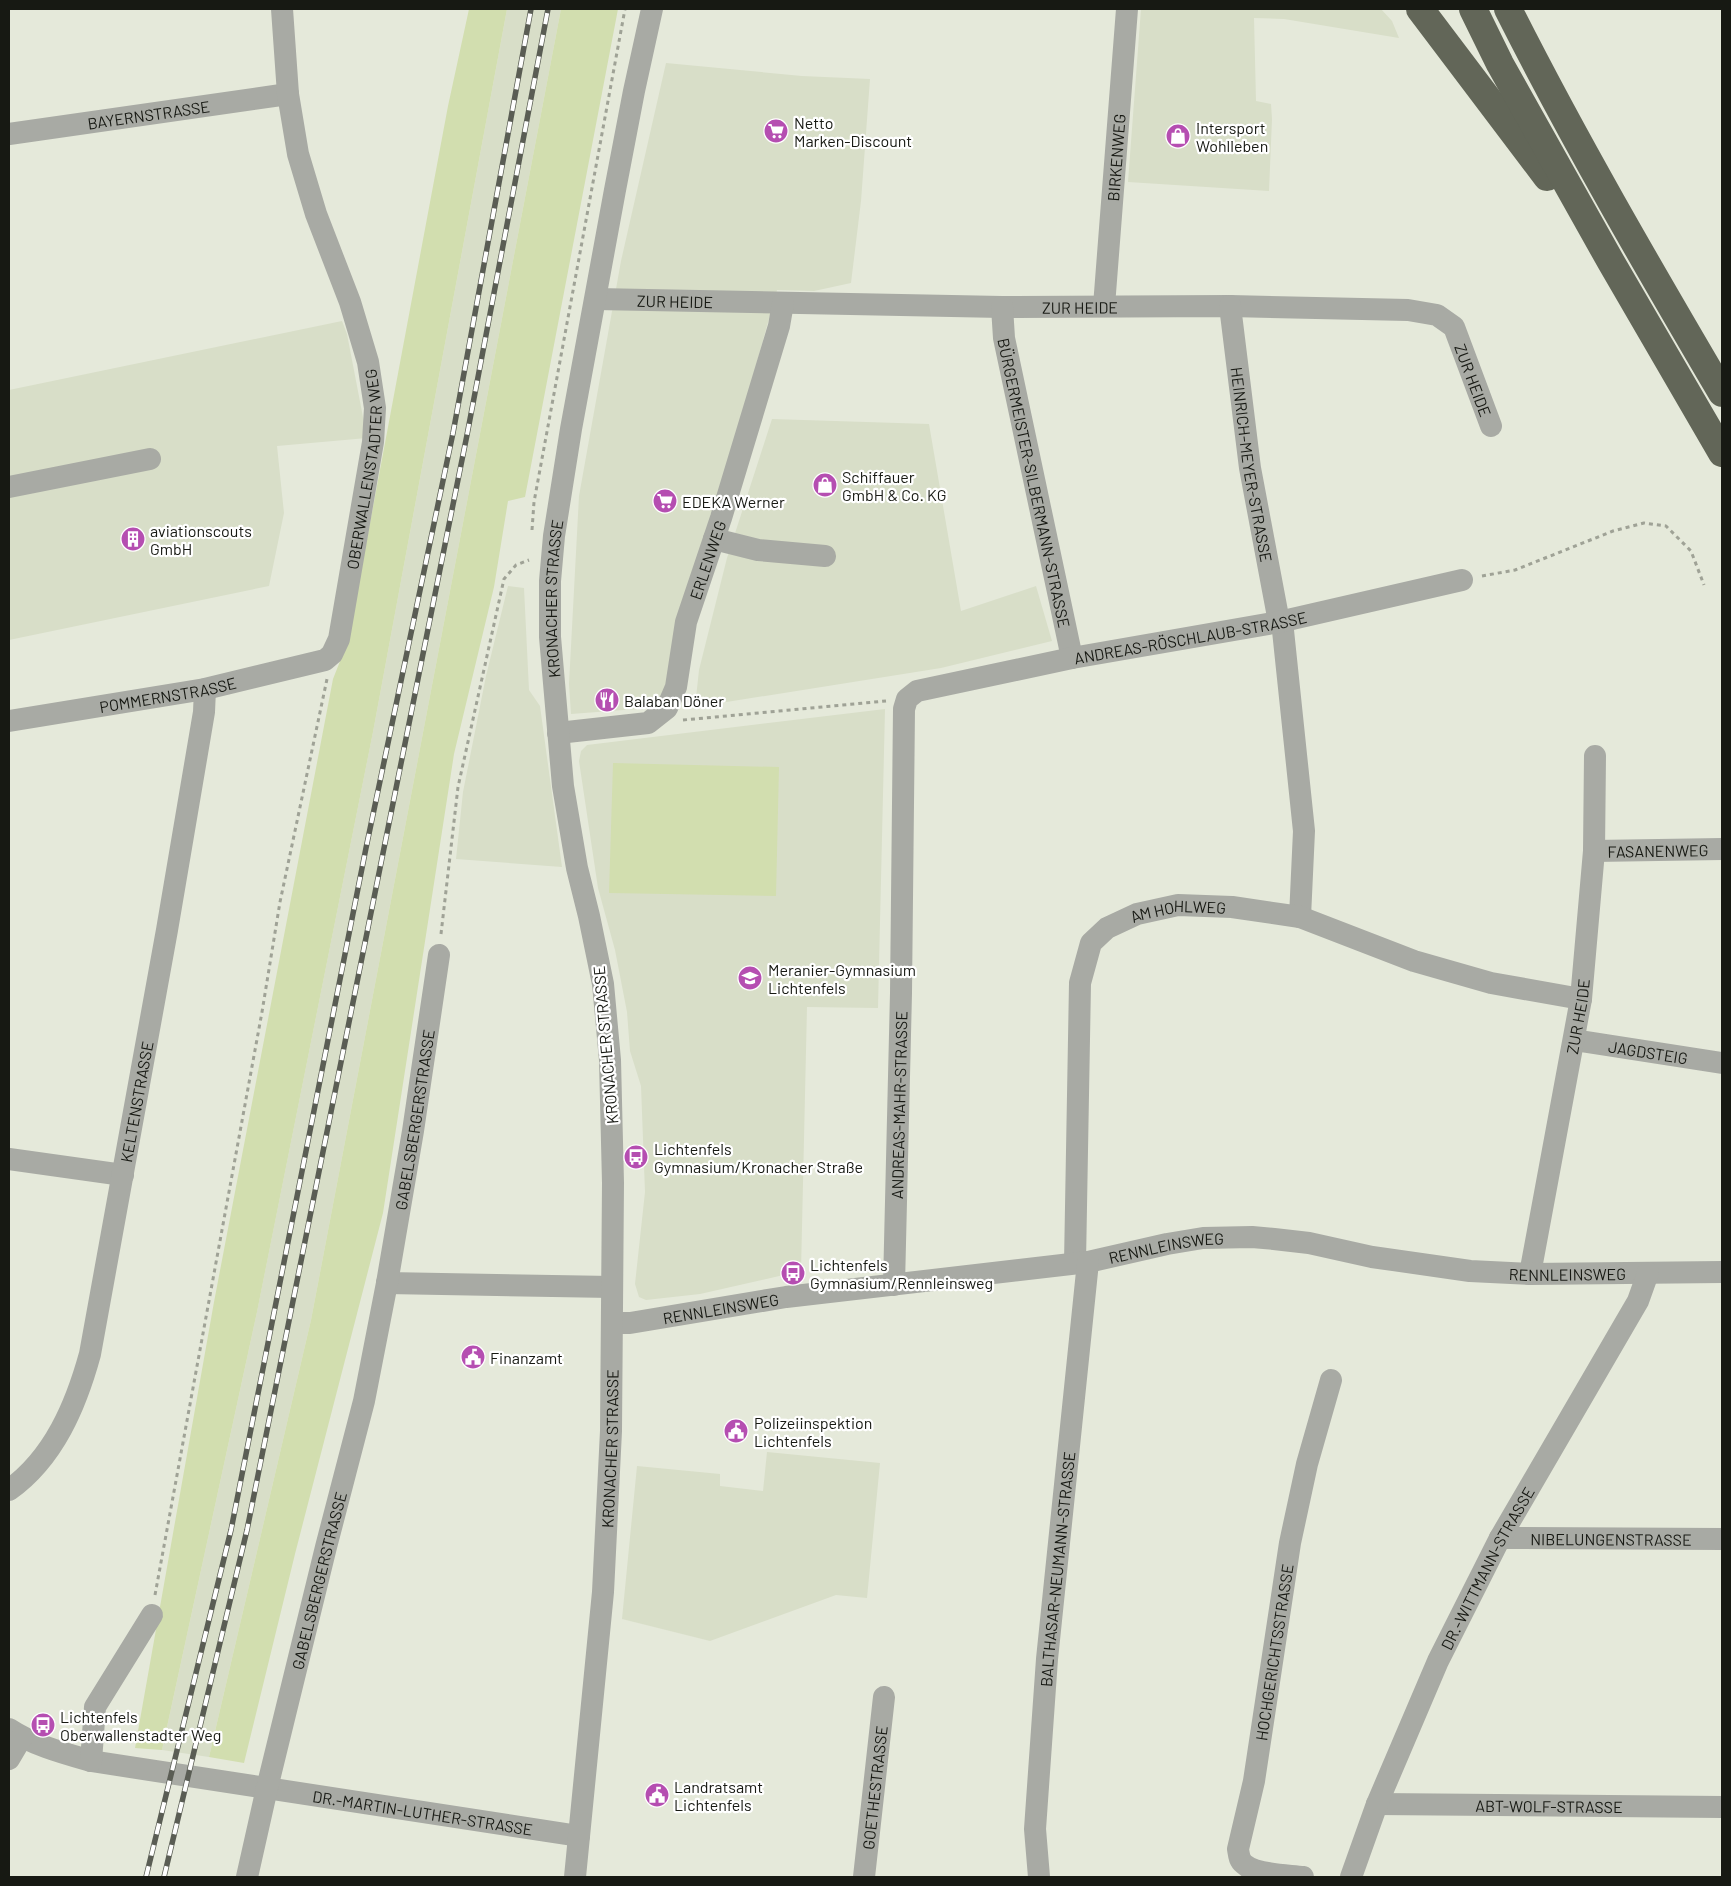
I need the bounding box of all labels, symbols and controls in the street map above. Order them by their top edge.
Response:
street label: BAYERNSTRASSE [86,96,211,132]
place label: Netto Marken-Discount [794,113,912,150]
street label: BIRKENWEG [1103,113,1128,202]
supermarket icon: Netto Marken-Discount [763,118,789,144]
place label: Intersport Wohlleben [1196,118,1268,155]
shop icon: Intersport Wohlleben [1165,123,1191,149]
street label: ZUR HEIDE [637,290,713,311]
street label: ZUR HEIDE [1042,297,1118,316]
street label: BÜRGERMEISTER-SILBERMANN-STRASSE [995,336,1075,629]
street label: ZUR HEIDE [1452,341,1496,419]
street label: HEINRICH-MEYER-STRASSE [1228,366,1277,564]
street label: OBERWALLENSTADTER WEG [342,368,385,571]
place label: Schiffauer GmbH & Co. KG [842,467,946,504]
shop icon: Schiffauer GmbH & Co. KG [812,472,838,498]
supermarket icon: EDEKA Werner [652,488,678,514]
place label: EDEKA Werner [682,492,785,511]
street label: KRONACHER STRASSE [540,518,566,679]
street label: ERLENWEG [685,518,729,602]
place label: aviationscouts GmbH [150,521,252,558]
building icon: aviationscouts GmbH [120,526,146,552]
street label: ANDREAS-RÖSCHLAUB-STRASSE [1073,606,1308,667]
street label: POMMERNSTRASSE [98,672,238,716]
restaurant icon: Balaban Döner [594,687,620,713]
place label: Balaban Döner [624,691,724,710]
street label: FASANENWEG [1607,840,1709,860]
street label: AM HOHLWEG [1126,895,1226,926]
place label: Meranier-Gymnasium Lichtenfels [768,960,916,997]
street label: KRONACHER STRASSE [589,965,621,1125]
school or university icon: Meranier-Gymnasium Lichtenfels [737,965,763,991]
street label: ZUR HEIDE [1561,978,1592,1056]
street label: ANDREAS-MAHR-STRASSE [887,1011,910,1199]
street label: GABELSBERGERSTRASSE [390,1028,437,1211]
street label: JAGDSTEIG [1607,1036,1689,1067]
street label: KELTENSTRASSE [116,1039,156,1164]
place label: Lichtenfels Gymnasium/Kronacher Straße [654,1139,863,1176]
bus stop icon: Lichtenfels Gymnasium/Kronacher Straße [623,1144,649,1170]
street label: RENNLEINSWEG [1107,1228,1224,1267]
place label: Lichtenfels Gymnasium/Rennleinsweg [810,1255,993,1292]
bus stop icon: Lichtenfels Gymnasium/Rennleinsweg [780,1260,806,1286]
street label: RENNLEINSWEG [1508,1263,1626,1284]
street label: RENNLEINSWEG [661,1289,780,1327]
public building icon: Finanzamt [460,1344,486,1370]
place label: Finanzamt [490,1348,563,1367]
street label: KRONACHER STRASSE [597,1369,621,1528]
place label: Polizeiinspektion Lichtenfels [754,1413,872,1450]
public building icon: Polizeiinspektion Lichtenfels [723,1418,749,1444]
street label: BALTHASAR-NEUMANN-STRASSE [1036,1450,1078,1688]
street label: DR.-WITTMANN-STRASSE [1436,1483,1537,1653]
street label: GABELSBERGERSTRASSE [287,1489,350,1671]
street label: NIBELUNGENSTRASSE [1530,1529,1692,1548]
street label: HOCHGERICHTSSTRASSE [1251,1562,1296,1742]
place label: Lichtenfels Oberwallenstadter Weg [60,1707,221,1744]
bus stop icon: Lichtenfels Oberwallenstadter Weg [30,1712,56,1738]
street label: GOETHESTRASSE [858,1724,890,1851]
place label: Landratsamt Lichtenfels [674,1777,763,1814]
public building icon: Landratsamt Lichtenfels [644,1782,670,1808]
street label: DR.-MARTIN-LUTHER-STRASSE [311,1786,534,1838]
street label: ABT-WOLF-STRASSE [1475,1795,1623,1816]

